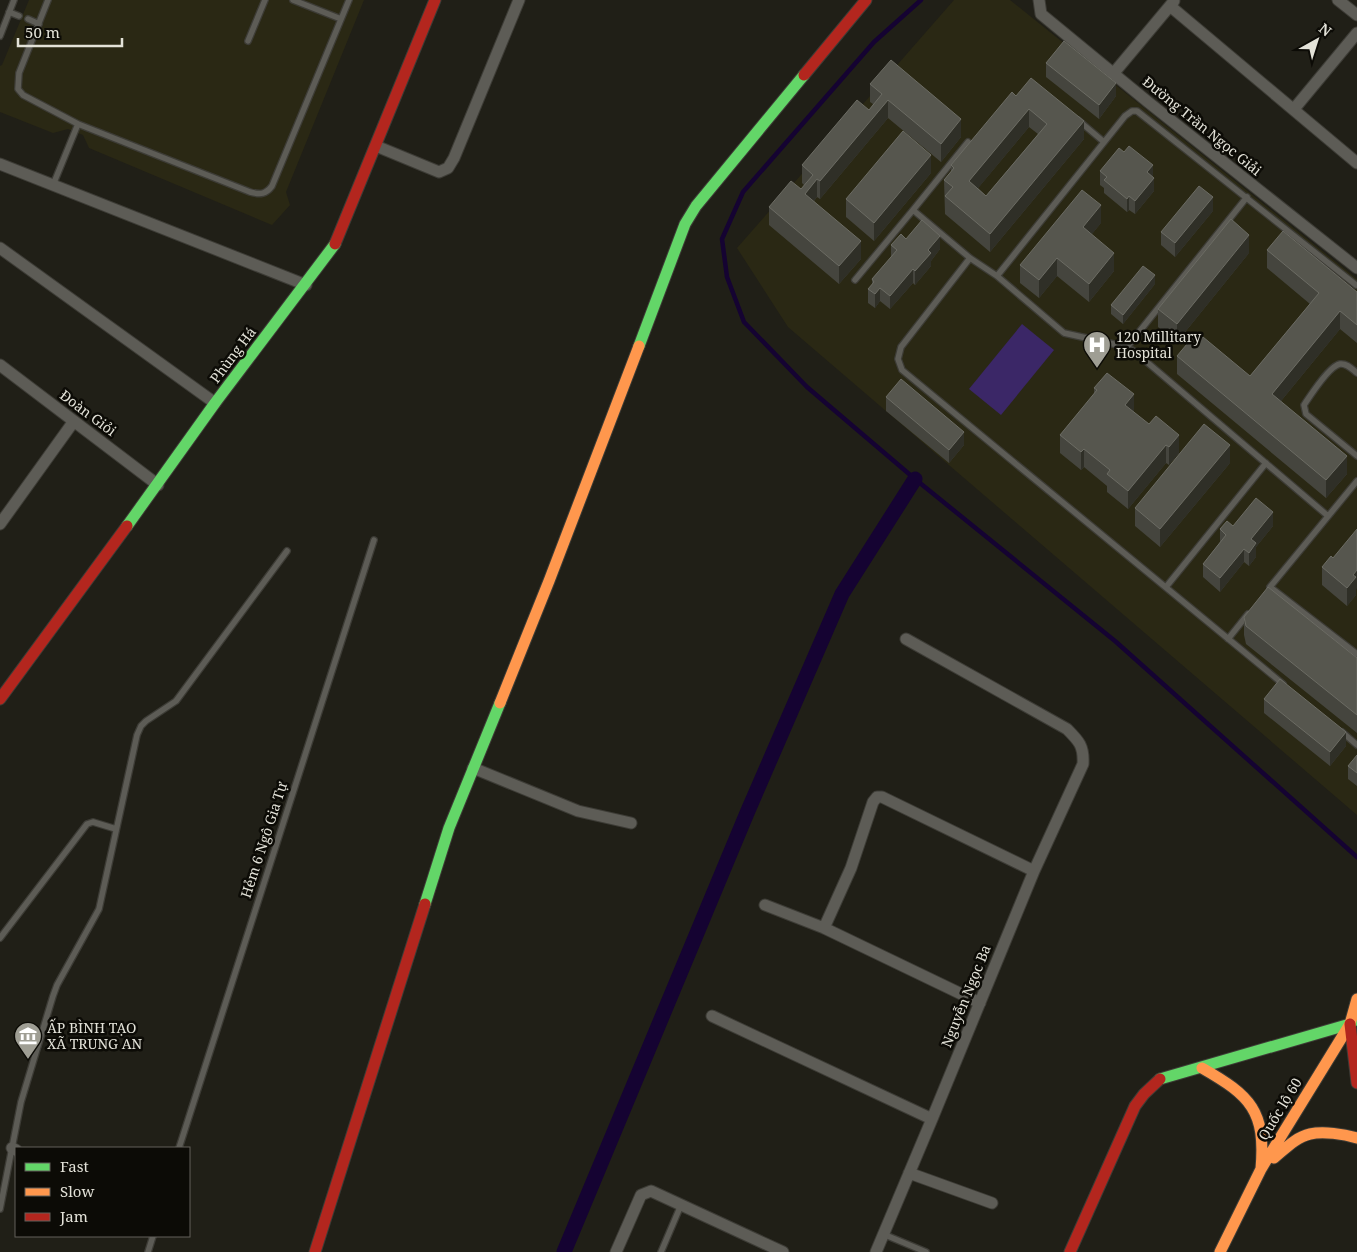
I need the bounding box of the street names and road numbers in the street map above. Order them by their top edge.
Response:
street label: Đường Trần Ngọc Giải [1139,72,1266,180]
street label: Phùng Há [205,323,260,387]
street label: Đoàn Giỏi [56,385,121,440]
street label: Hẻm 6 Ngô Gia Tự [236,779,291,900]
street label: Nguyễn Ngọc Ba [936,942,995,1050]
street label: Quốc lộ 60 [1254,1074,1306,1143]

